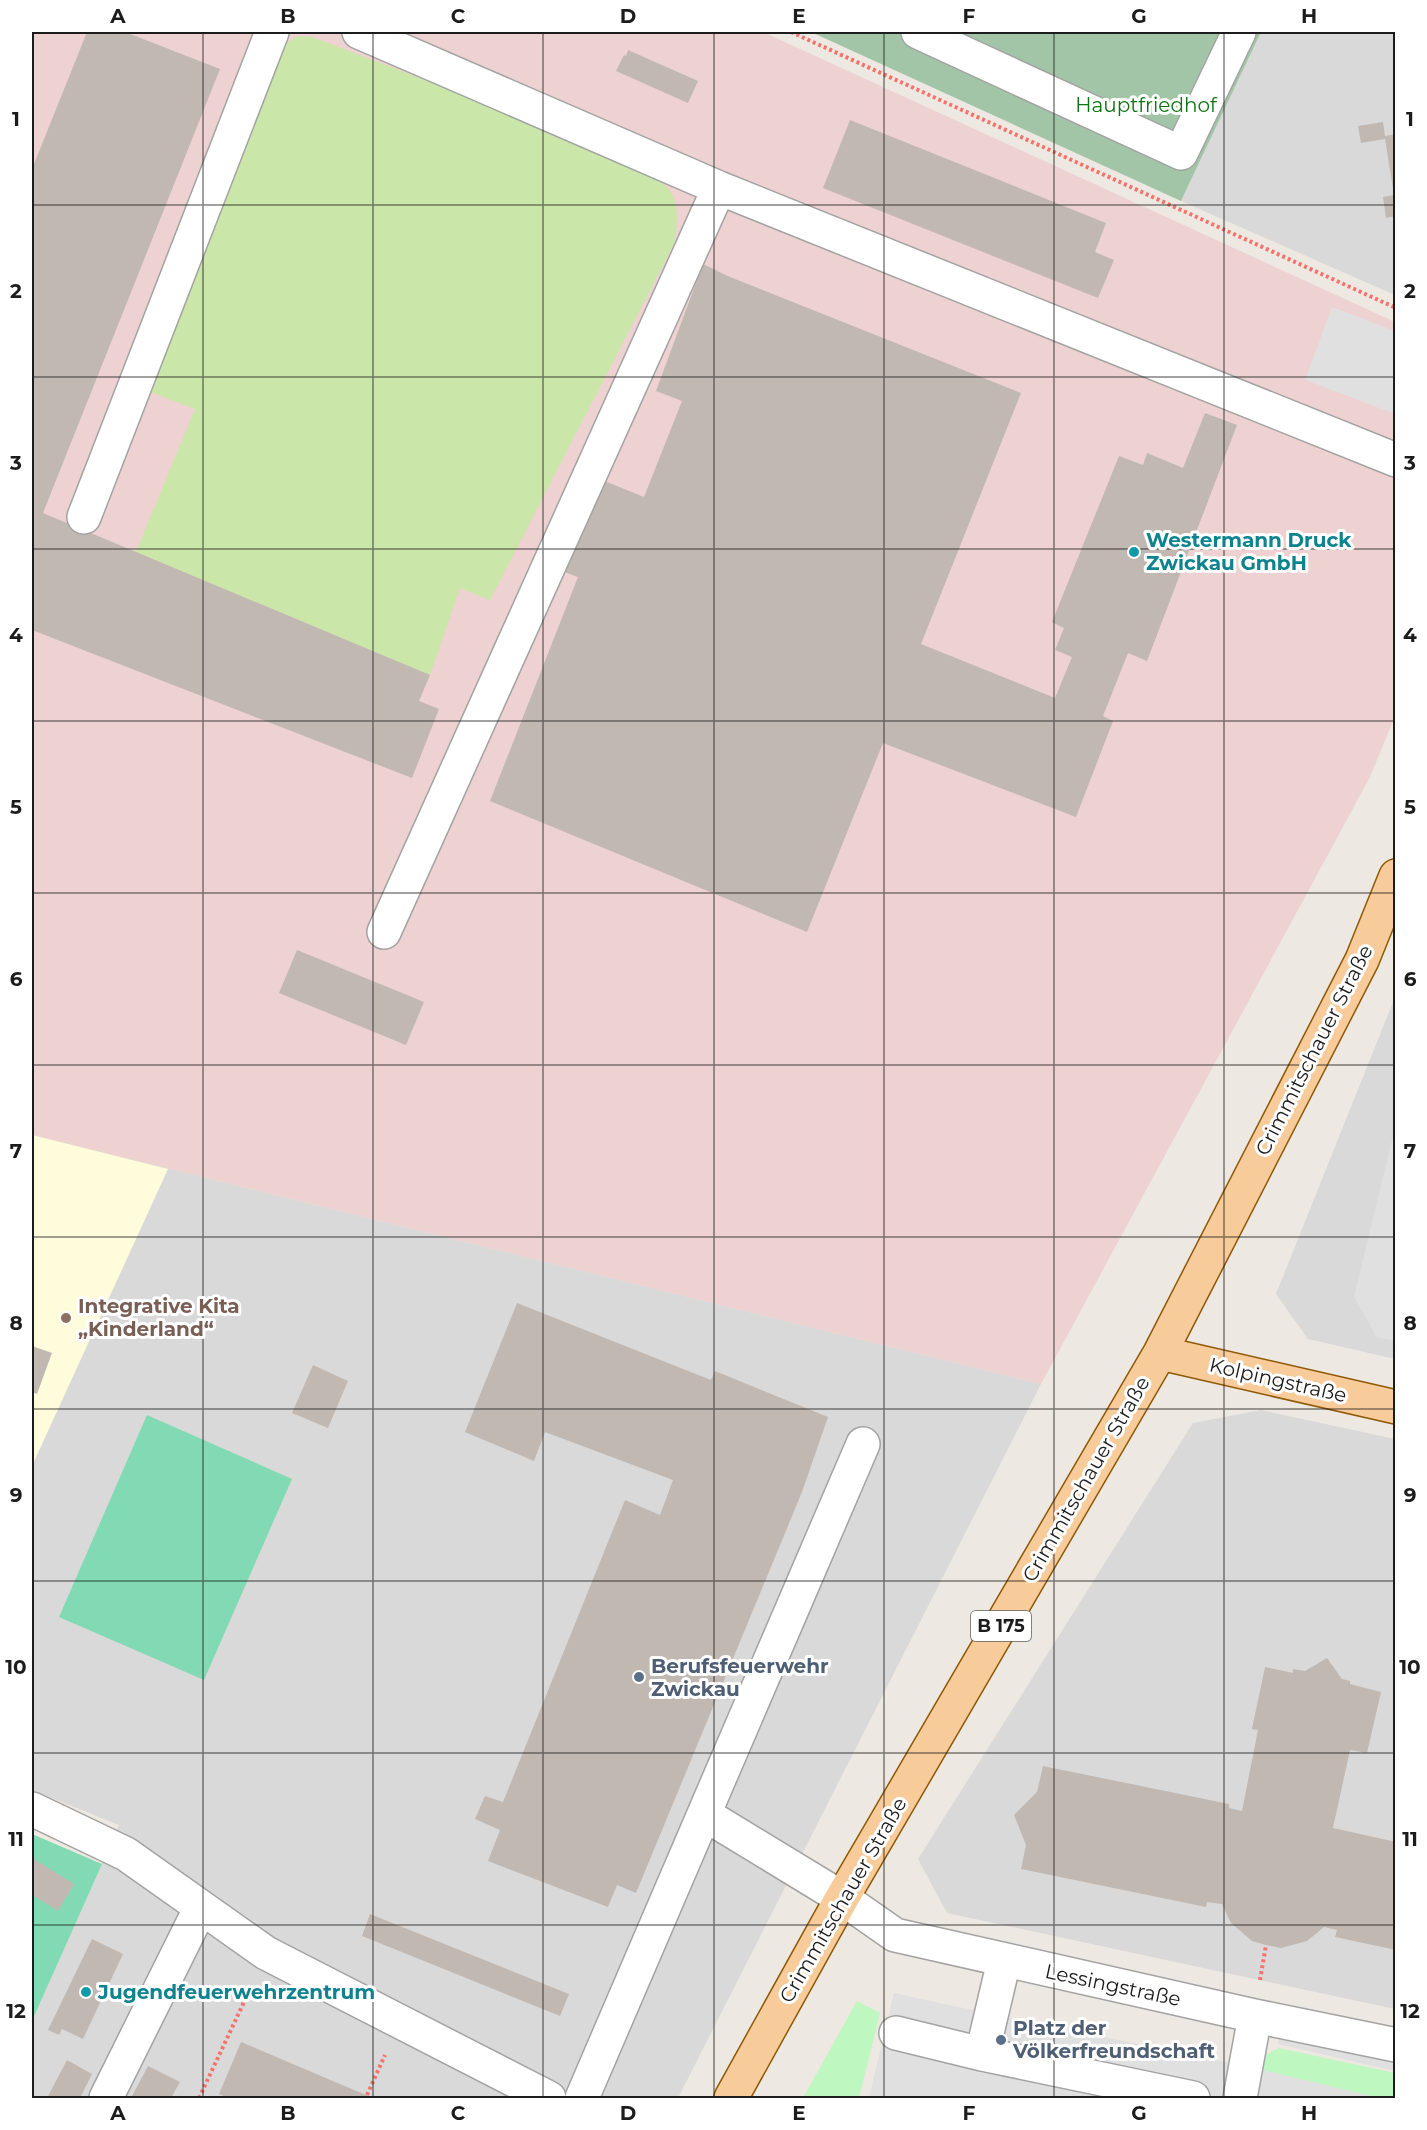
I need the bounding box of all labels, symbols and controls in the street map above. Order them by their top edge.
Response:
text: A [109,4,126,28]
text: B [280,4,296,28]
text: C [451,4,466,28]
text: D [620,4,636,28]
text: E [792,4,806,28]
text: F [963,4,976,28]
text: G [1131,4,1147,28]
text: H [1301,4,1317,28]
park label: Hauptfriedhof [1075,93,1218,117]
text: 1 [12,107,20,131]
text: 1 [1406,107,1414,131]
text: 2 [10,279,22,303]
text: 2 [1404,279,1416,303]
text: 3 [9,451,22,475]
text: 3 [1403,451,1416,475]
place label: Westermann Druck Zwickau GmbH [1146,528,1352,575]
marker: Westermann Druck Zwickau GmbH [1127,545,1141,559]
text: 4 [9,623,23,647]
text: 4 [1403,623,1417,647]
text: 5 [10,795,22,819]
text: 5 [1404,795,1416,819]
street label: Crimmitschauer Straße [1250,941,1378,1159]
text: 6 [10,967,23,991]
text: 6 [1404,967,1417,991]
text: 7 [10,1139,22,1163]
text: 7 [1404,1139,1416,1163]
place label: Integrative Kita „Kinderland“ [78,1294,240,1341]
text: 8 [9,1311,23,1335]
marker: Integrative Kita „Kinderland“ [59,1311,73,1325]
text: 8 [1403,1311,1417,1335]
street label: Kolpingstraße [1207,1353,1349,1407]
street label: Crimmitschauer Straße [1017,1372,1155,1586]
text: 9 [10,1483,22,1507]
text: 9 [1404,1483,1416,1507]
road number: B 175 [971,1611,1031,1641]
place label: Berufsfeuerwehr Zwickau [651,1654,829,1701]
text: 10 [5,1655,27,1679]
text: 10 [1399,1655,1421,1679]
marker: Berufsfeuerwehr Zwickau [632,1670,646,1684]
street label: Crimmitschauer Straße [774,1793,912,2007]
text: 11 [8,1827,24,1851]
text: 11 [1402,1827,1418,1851]
street label: Lessingstraße [1043,1959,1183,2011]
place label: Jugendfeuerwehrzentrum [97,1980,375,2004]
marker: Jugendfeuerwehrzentrum [79,1985,93,1999]
text: 12 [6,1999,26,2023]
text: 12 [1400,1999,1420,2023]
place label: Platz der Völkerfreundschaft [1012,2016,1215,2063]
marker: Platz der Völkerfreundschaft [994,2033,1008,2047]
text: A [109,2101,126,2125]
text: B [280,2101,296,2125]
text: C [451,2101,466,2125]
text: D [620,2101,636,2125]
text: E [792,2101,806,2125]
text: F [963,2101,976,2125]
text: G [1131,2101,1147,2125]
text: H [1301,2101,1317,2125]

